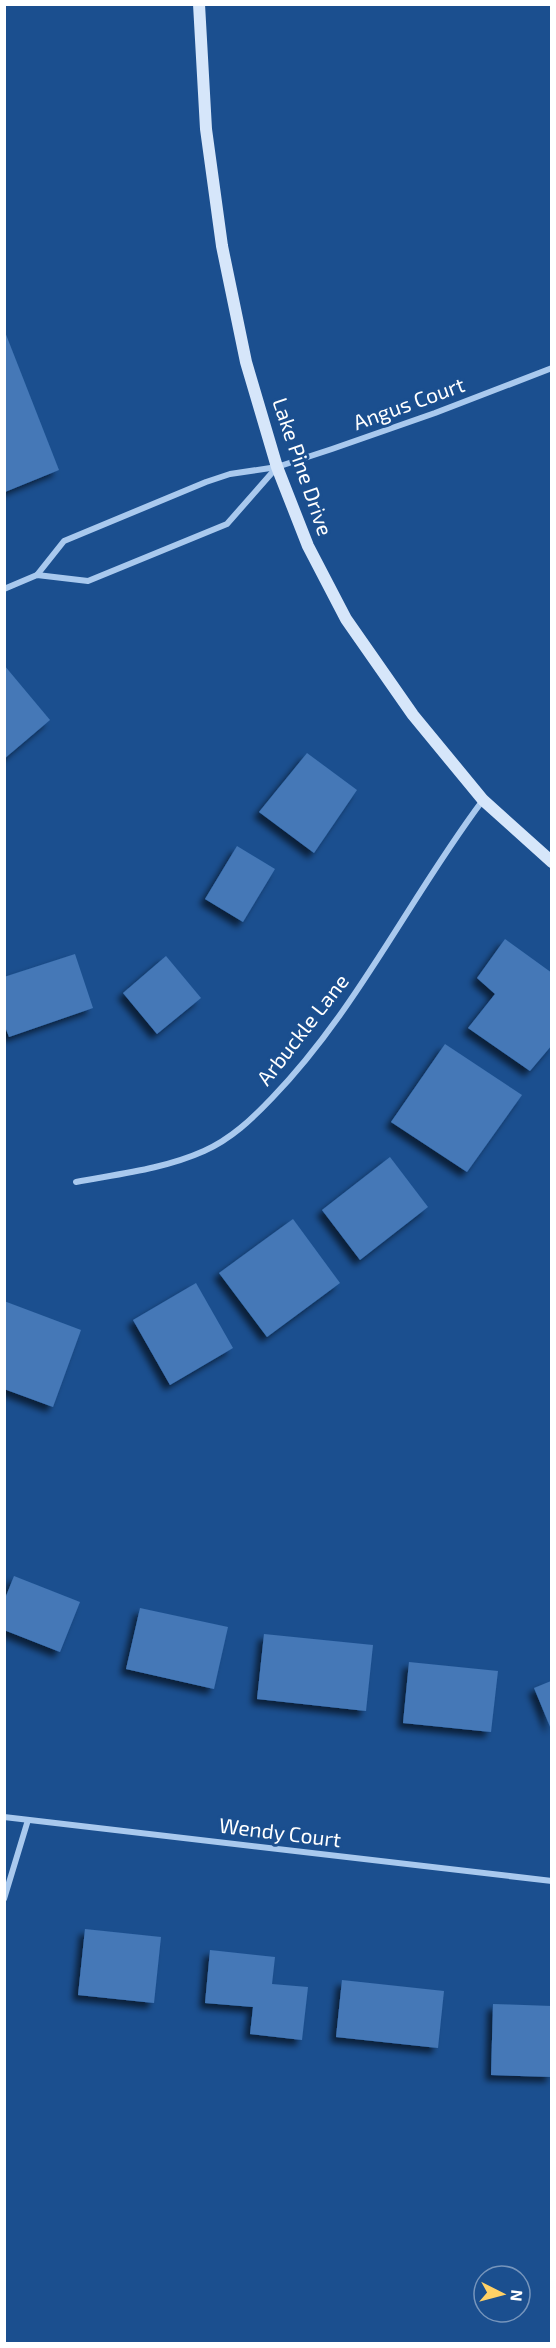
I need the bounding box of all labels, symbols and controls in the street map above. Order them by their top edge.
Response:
street label: Angus Court [349,371,468,434]
street label: Lake Pine Drive [268,394,339,539]
street label: Arbuckle Lane [251,968,353,1090]
street label: Wendy Court [218,1812,343,1851]
north arrow [472,2264,532,2324]
text: N [507,2289,527,2302]

